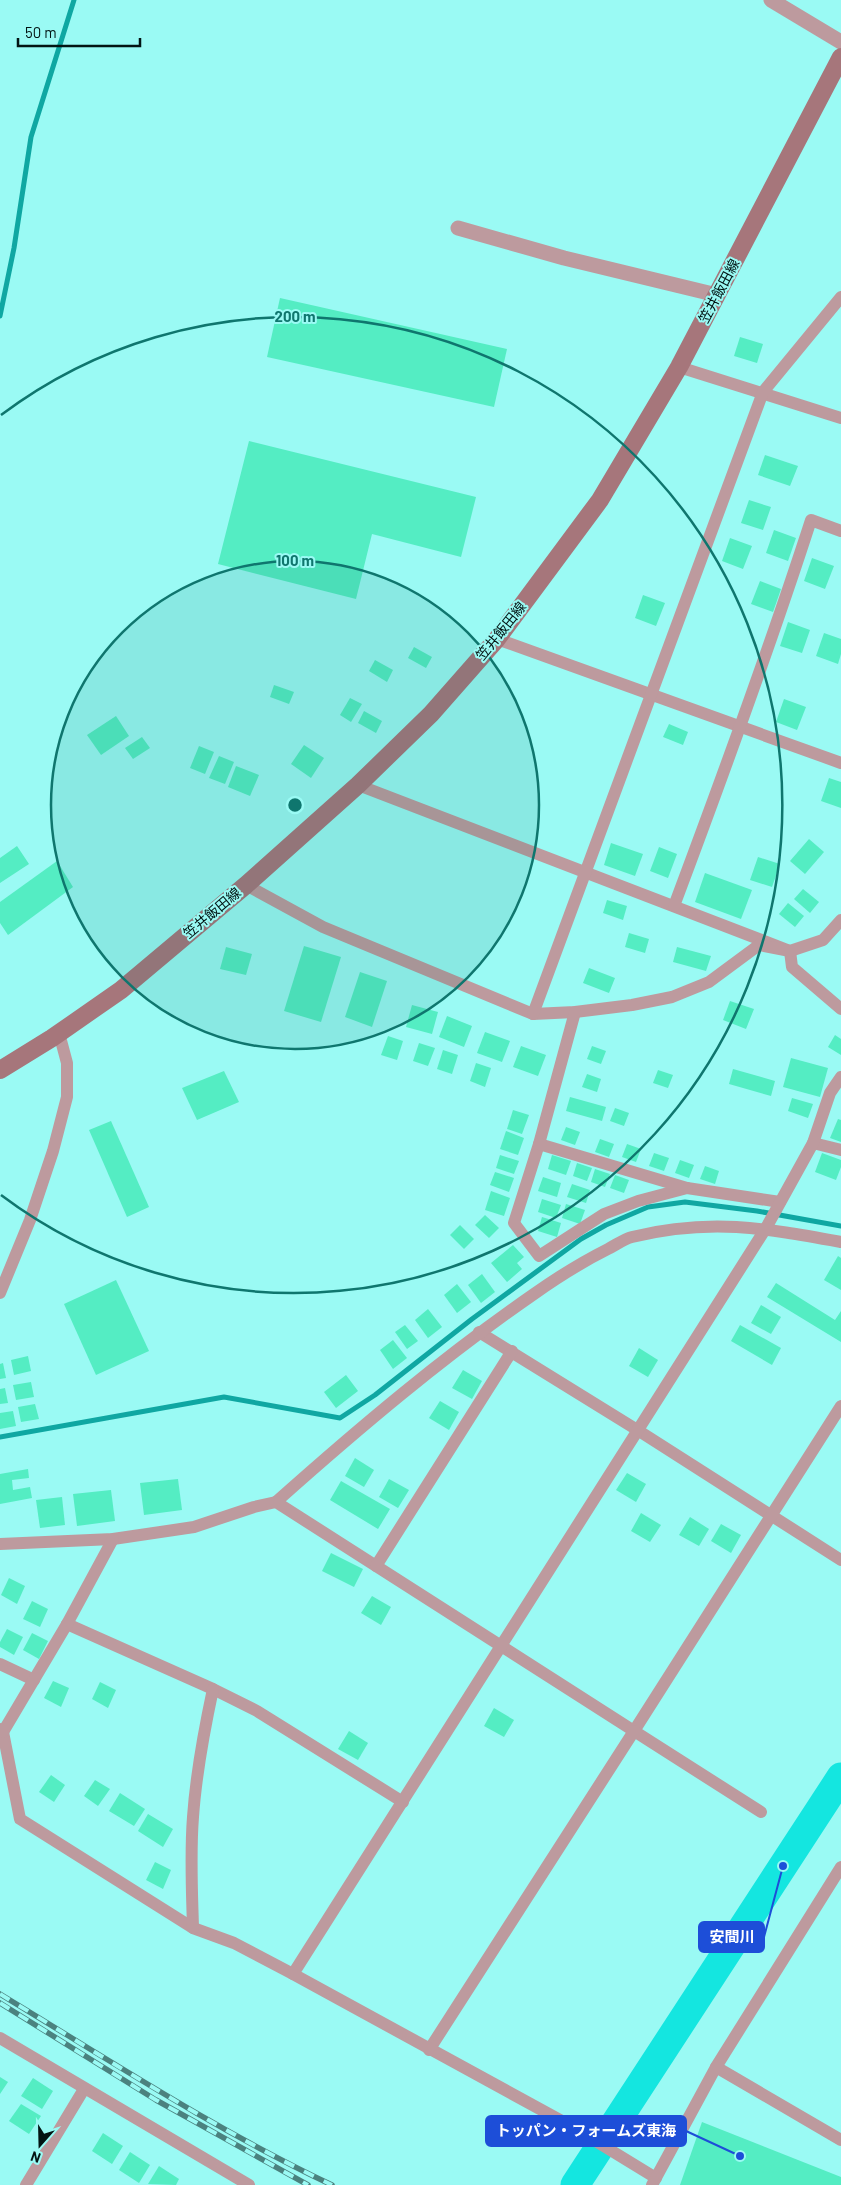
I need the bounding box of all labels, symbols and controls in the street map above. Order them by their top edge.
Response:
scale bar [18,15,140,47]
text: 50 m [25,23,57,41]
street label: 笠井飯田線 [695,256,742,326]
text: 200 m [274,307,316,325]
text: 100 m [276,551,314,569]
street label: 笠井飯田線 [472,598,529,663]
centre of rings [286,796,304,814]
street label: 笠井飯田線 [179,884,244,942]
callout: 安間川 [699,1922,764,1952]
text: 安間川 [709,1927,755,1945]
callout: トッパン・フォームズ東海 [486,2116,686,2146]
north arrow [15,2120,65,2170]
text: トッパン・フォームズ東海 [496,2121,676,2139]
text: N [28,2148,43,2167]

